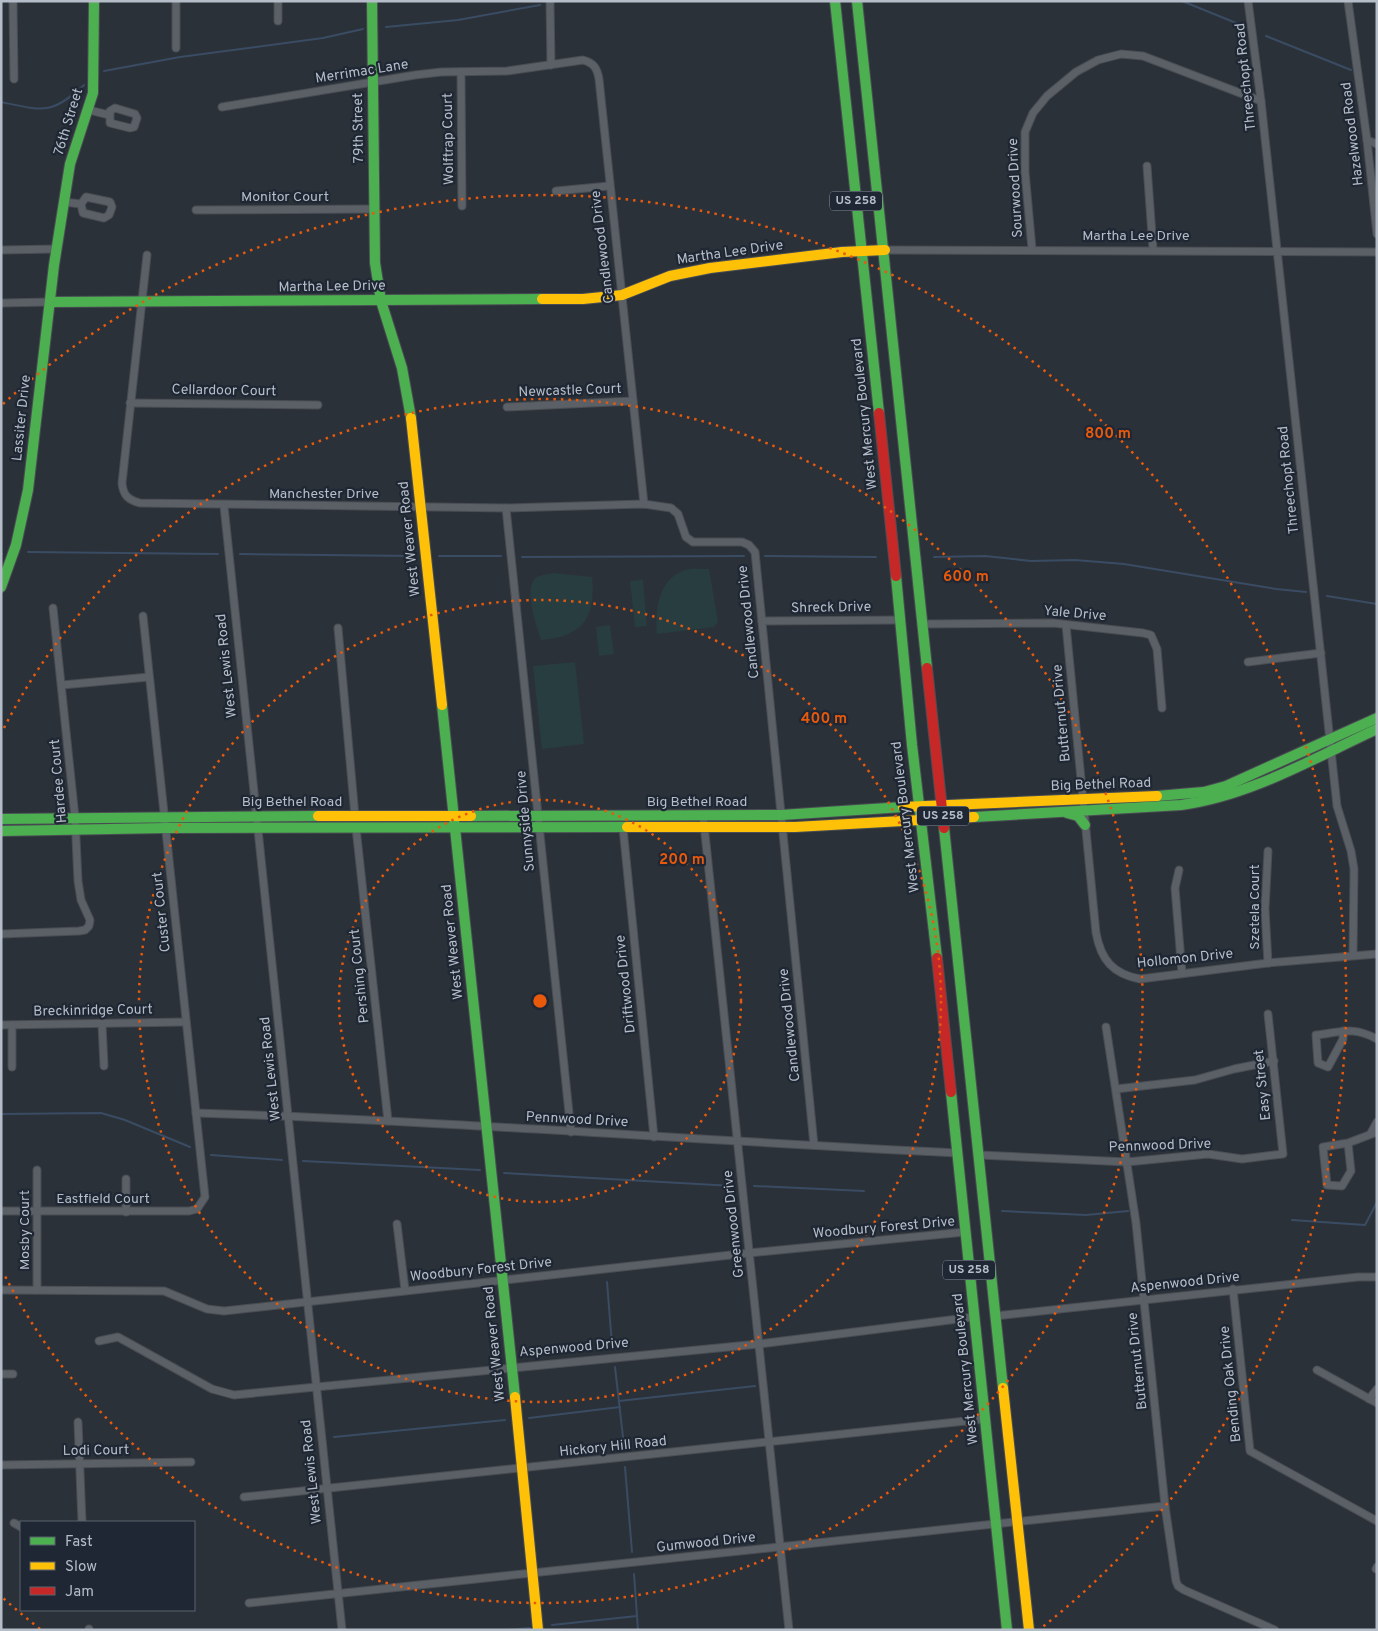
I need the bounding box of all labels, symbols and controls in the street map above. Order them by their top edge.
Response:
street label: Threechopt Road [1232,22,1260,132]
street label: Merrimac Lane [314,56,410,88]
street label: Hazelwood Road [1338,81,1368,187]
street label: 76th Street [51,86,87,158]
street label: 79th Street [350,93,368,163]
street label: Wolftrap Court [440,93,458,185]
street label: Sourwood Drive [1005,138,1027,238]
street label: Monitor Court [241,189,329,206]
street label: Candlewood Drive [588,189,618,305]
road number: US 258 [830,192,882,210]
street label: Martha Lee Drive [1082,228,1190,245]
street label: Martha Lee Drive [676,237,784,269]
street label: Martha Lee Drive [278,278,386,296]
street label: West Mercury Boulevard [849,337,881,491]
street label: Lassiter Drive [9,374,35,462]
street label: Newcastle Court [518,381,622,401]
street label: Cellardoor Court [171,382,277,400]
text: 800 m [1085,425,1131,444]
street label: Threechopt Road [1275,425,1303,535]
street label: West Weaver Road [395,481,425,597]
street label: Manchester Drive [269,486,379,503]
street label: Candlewood Drive [735,564,763,680]
text: 600 m [943,568,989,587]
street label: Shreck Drive [791,599,871,617]
street label: Yale Drive [1043,603,1107,625]
street label: West Lewis Road [213,613,241,719]
street label: Butternut Drive [1049,664,1075,762]
text: 400 m [801,710,847,729]
street label: Hardee Court [47,738,71,824]
street label: West Mercury Boulevard [888,740,924,894]
street label: Sunnyside Drive [513,770,539,872]
street label: Big Bethel Road [1050,775,1152,795]
street label: Big Bethel Road [242,794,342,811]
street label: Big Bethel Road [647,794,747,811]
road number: US 258 [917,806,969,826]
text: 200 m [659,851,705,870]
street label: Szetela Court [1247,864,1264,950]
street label: Custer Court [149,871,175,953]
street label: West Weaver Road [438,884,468,1000]
street label: Pershing Court [347,928,373,1024]
street label: Driftwood Drive [612,934,640,1034]
street label: Hollomon Drive [1136,945,1234,973]
street label: Candlewood Drive [776,967,804,1083]
centre of rings [531,992,549,1010]
street label: Breckinridge Court [33,1001,153,1021]
street label: West Lewis Road [257,1016,285,1122]
street label: Easy Street [1251,1049,1275,1121]
street label: Pennwood Drive [525,1109,629,1131]
street label: Pennwood Drive [1108,1136,1212,1156]
street label: Greenwood Drive [720,1169,748,1279]
street label: Mosby Court [17,1190,34,1270]
street label: Eastfield Court [56,1191,150,1208]
street label: Woodbury Forest Drive [812,1213,956,1243]
street label: Woodbury Forest Drive [409,1254,553,1286]
road number: US 258 [943,1260,995,1280]
street label: Aspenwood Drive [1129,1269,1241,1297]
street label: West Weaver Road [480,1286,510,1402]
street label: West Mercury Boulevard [950,1292,982,1446]
street label: Butternut Drive [1124,1311,1152,1411]
street label: Bending Oak Drive [1216,1325,1246,1443]
street label: Aspenwood Drive [519,1335,629,1361]
street label: West Lewis Road [298,1419,326,1525]
street label: Hickory Hill Road [559,1433,667,1461]
street label: Lodi Court [63,1442,129,1460]
legend [20,1521,195,1611]
street label: Gumwood Drive [656,1529,756,1557]
text: Fast [65,1533,93,1552]
text: Slow [65,1558,97,1577]
text: Jam [65,1583,94,1602]

